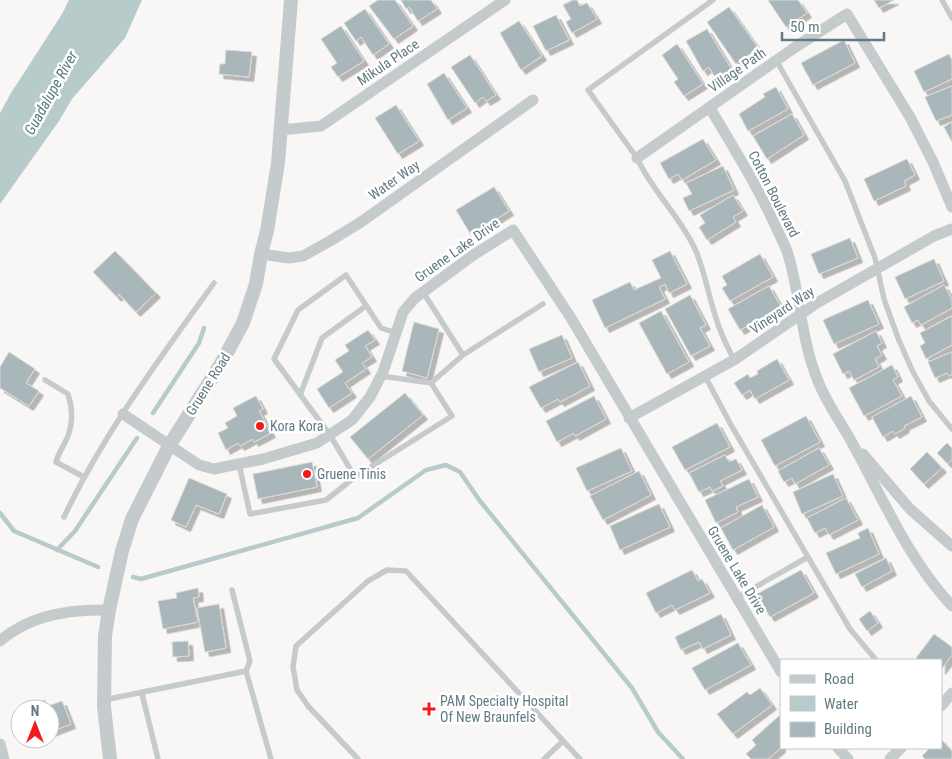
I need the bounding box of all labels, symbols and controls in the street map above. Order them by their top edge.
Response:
scale bar [782,10,884,42]
text: 50 m [790,18,820,36]
street label: Mikula Place [354,35,422,88]
street label: Village Path [705,44,769,96]
water label: Guadalupe River [21,47,82,138]
street label: Cotton Boulevard [745,148,803,240]
street label: Water Way [366,157,423,203]
street label: Gruene Lake Drive [412,215,503,285]
street label: Vineyard Way [747,283,817,337]
street label: Gruene Road [183,350,233,418]
place label: Kora Kora [270,418,324,434]
marker: Kora Kora [254,420,266,432]
place label: Gruene Tinis [317,466,386,482]
marker: Gruene Tinis [301,468,313,480]
street label: Gruene Lake Drive [704,523,770,617]
legend [780,659,942,749]
text: Road [824,670,854,688]
place label: PAM Specialty Hospital Of New Braunfels [440,693,568,725]
text: Water [824,695,859,713]
north arrow [10,699,60,749]
marker: PAM Specialty Hospital Of New Braunfels [422,702,436,716]
text: N [31,703,39,719]
text: Building [824,720,872,738]

